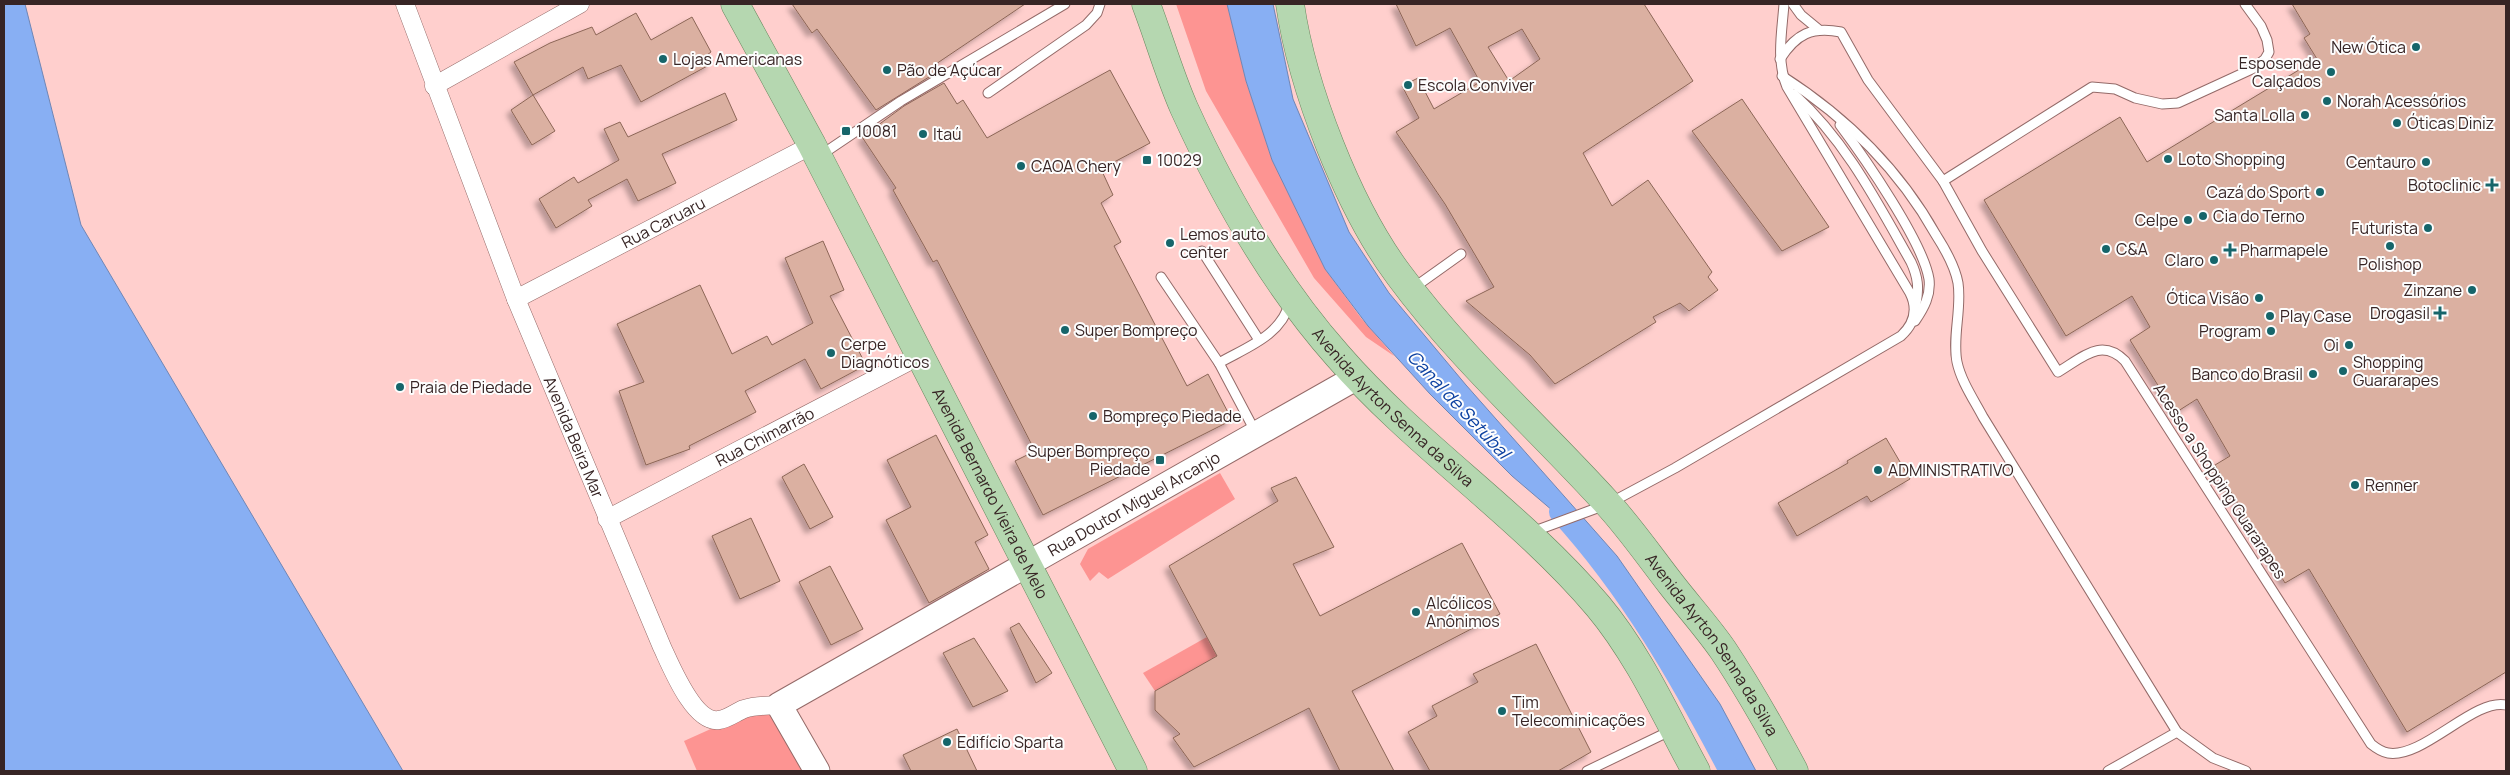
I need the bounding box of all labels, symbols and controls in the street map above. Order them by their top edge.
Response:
place label: New Ótica [2331,36,2406,58]
marker: New Ótica [2410,41,2422,53]
place label: Lojas Americanas [673,48,802,70]
place label: Esposende Calçados [2239,52,2321,92]
marker: Lojas Americanas [657,53,669,65]
place label: Pão de Açúcar [897,59,1002,81]
marker: Pão de Açúcar [881,64,893,76]
marker: Esposende Calçados [2325,66,2337,78]
place label: Escola Conviver [1418,74,1535,96]
marker: Escola Conviver [1402,79,1414,91]
place label: Norah Acessórios [2337,90,2466,112]
marker: Norah Acessórios [2321,95,2333,107]
place label: Santa Lolla [2214,104,2295,126]
marker: Santa Lolla [2299,109,2311,121]
place label: Óticas Diniz [2407,112,2494,134]
marker: Óticas Diniz [2391,117,2403,129]
place label: 10081 [856,120,897,142]
place label: Itaú [933,123,962,145]
marker: 10081 [840,125,852,137]
marker: Itaú [917,128,929,140]
place label: Loto Shopping [2178,148,2285,170]
place label: 10029 [1157,149,1202,171]
place label: Centauro [2346,151,2416,173]
marker: Loto Shopping [2162,153,2174,165]
marker: 10029 [1141,154,1153,166]
place label: CAOA Chery [1031,155,1122,177]
marker: Centauro [2420,156,2432,168]
marker: CAOA Chery [1015,160,1027,172]
place label: Botoclinic [2408,174,2481,196]
marker: Botoclinic [2485,178,2499,192]
place label: Cazá do Sport [2206,181,2310,203]
marker: Cazá do Sport [2314,186,2326,198]
street label: Rua Caruaru [618,192,709,253]
place label: Cia do Terno [2213,205,2305,227]
place label: Celpe [2135,209,2178,231]
marker: Cia do Terno [2197,210,2209,222]
marker: Celpe [2182,214,2194,226]
place label: Futurista [2351,217,2418,239]
marker: Futurista [2422,222,2434,234]
place label: Lemos auto center [1180,223,1266,263]
marker: Lemos auto center [1164,237,1176,249]
place label: C&A [2116,238,2148,260]
place label: Pharmapele [2240,239,2328,261]
marker: Polishop [2384,240,2396,252]
marker: C&A [2100,243,2112,255]
marker: Pharmapele [2224,244,2236,256]
place label: Claro [2165,249,2204,271]
place label: Polishop [2358,253,2422,275]
marker: Claro [2208,254,2220,266]
place label: Zinzane [2403,279,2462,301]
marker: Zinzane [2466,284,2478,296]
place label: Ótica Visão [2167,287,2249,309]
marker: Ótica Visão [2253,292,2265,304]
place label: Drogasil [2370,302,2430,324]
place label: Play Case [2280,305,2352,327]
marker: Drogasil [2434,307,2446,319]
marker: Play Case [2264,310,2276,322]
place label: Super Bompreço [1075,319,1198,341]
place label: Program [2199,320,2261,342]
street label: Avenida Ayrton Senna da Silva [1307,323,1479,492]
marker: Super Bompreço [1059,324,1071,336]
marker: Program [2265,325,2277,337]
place label: Cerpe Diagnóticos [841,333,929,373]
place label: Oi [2324,334,2339,356]
marker: Oi [2343,339,2355,351]
water label: Canal de Setúbal [1402,344,1518,466]
marker: Cerpe Diagnóticos [825,347,837,359]
place label: Shopping Guararapes [2353,351,2439,391]
place label: Banco do Brasil [2191,363,2303,385]
marker: Shopping Guararapes [2337,365,2349,377]
marker: Banco do Brasil [2307,368,2319,380]
street label: Avenida Beira Mar [539,373,609,501]
place label: Praia de Piedade [410,376,532,398]
street label: Acesso a Shopping Guararapes [2148,379,2292,583]
marker: Praia de Piedade [394,381,406,393]
street label: Avenida Bernardo Vieira de Melo [927,384,1054,602]
street label: Rua Chimarrão [712,402,818,471]
place label: Bompreço Piedade [1103,405,1242,427]
marker: Bompreço Piedade [1087,410,1099,422]
place label: Super Bompreço Piedade [1027,440,1150,480]
street label: Rua Doutor Miguel Arcanjo [1044,446,1224,561]
marker: Super Bompreço Piedade [1154,454,1166,466]
place label: ADMINISTRATIVO [1888,459,2014,481]
marker: ADMINISTRATIVO [1872,464,1884,476]
place label: Renner [2365,474,2419,496]
marker: Renner [2349,479,2361,491]
street label: Avenida Ayrton Senna da Silva [1641,549,1784,740]
place label: Alcólicos Anônimos [1426,592,1500,632]
marker: Alcólicos Anônimos [1410,606,1422,618]
place label: Tim Telecominicações [1512,691,1645,731]
marker: Tim Telecominicações [1496,705,1508,717]
place label: Edifício Sparta [957,731,1063,753]
marker: Edifício Sparta [941,736,953,748]

